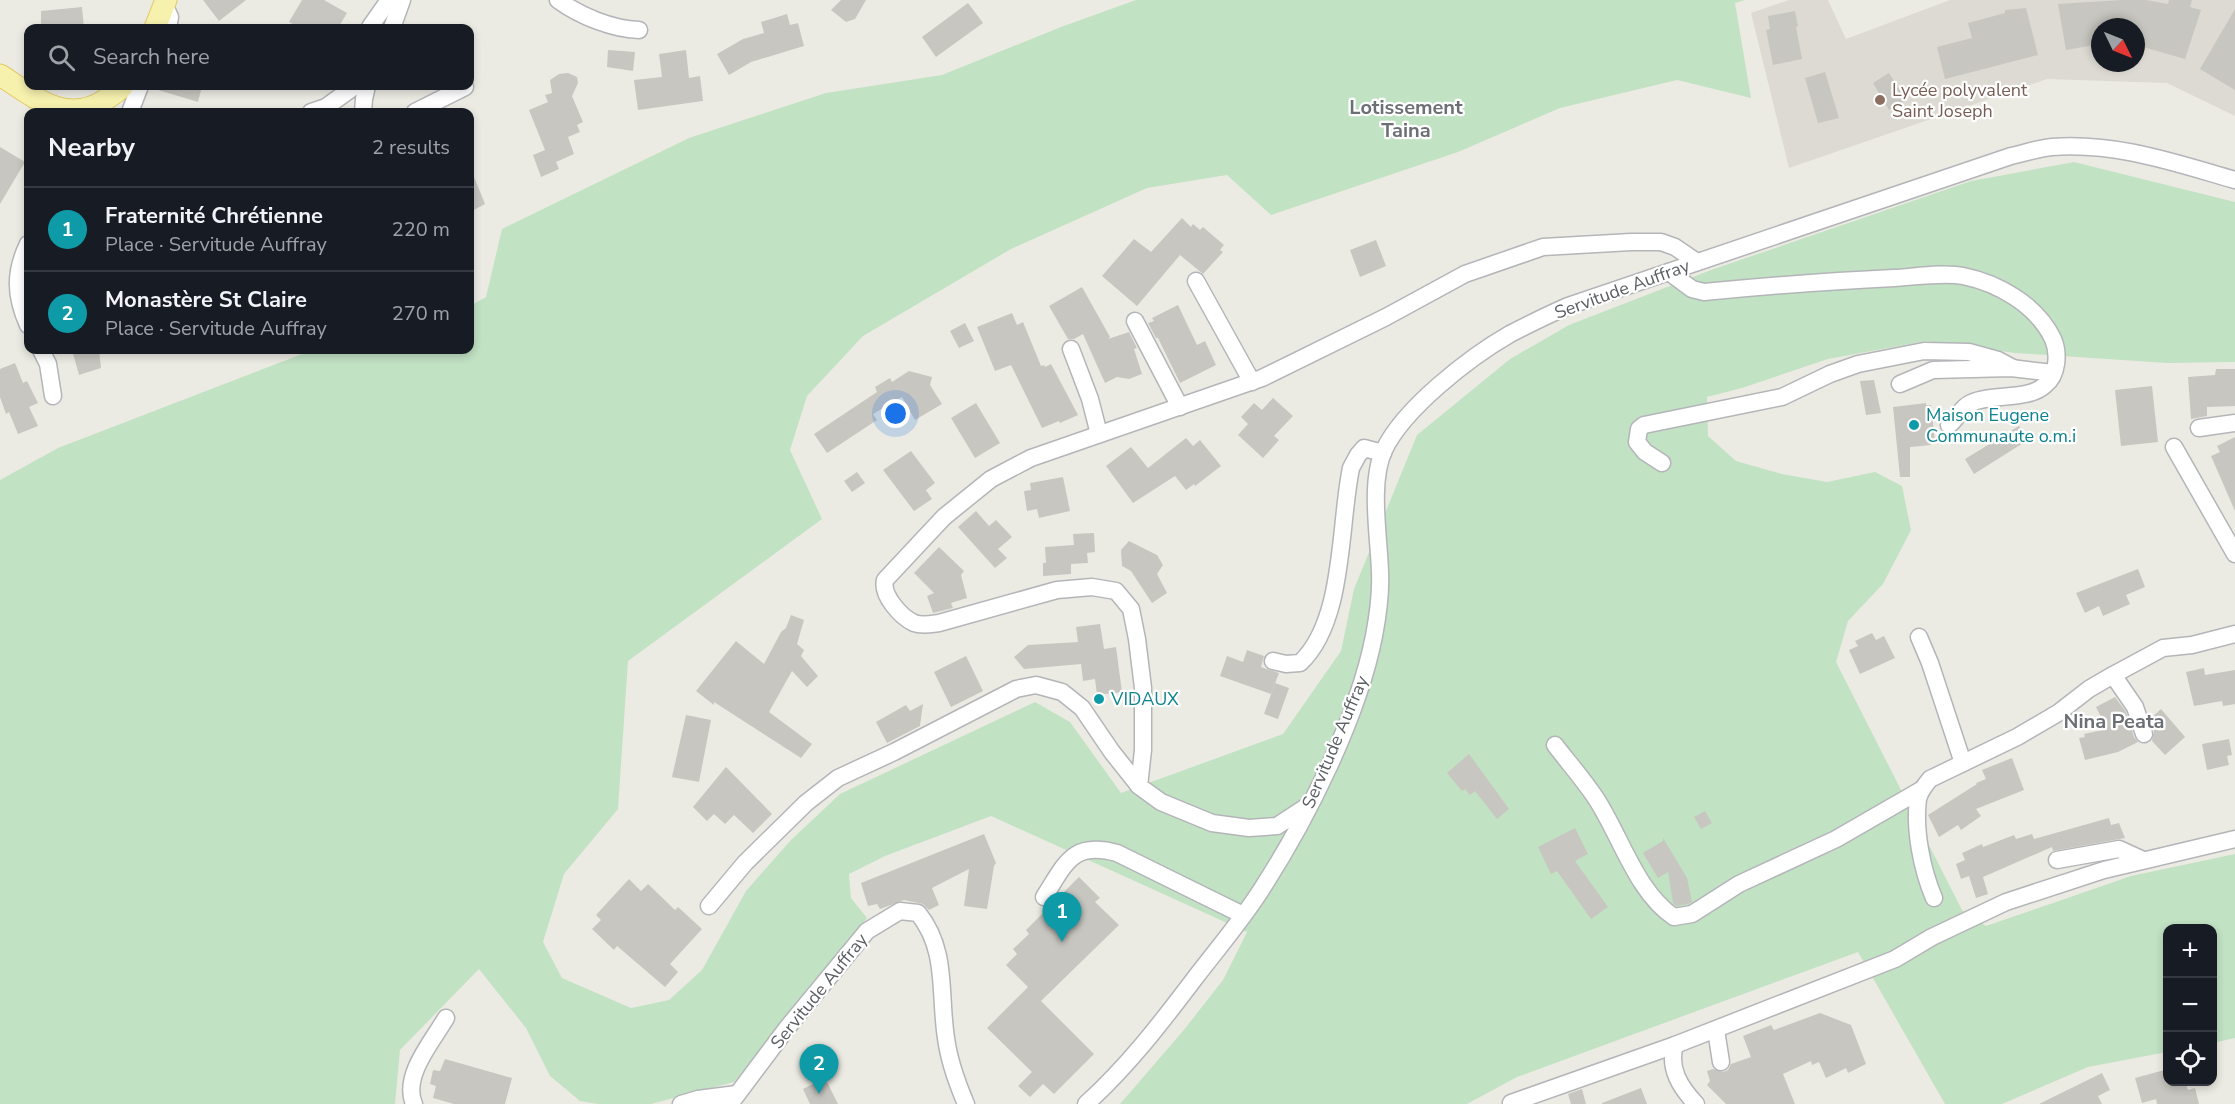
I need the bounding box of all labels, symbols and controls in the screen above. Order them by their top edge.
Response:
north arrow [2091,18,2145,72]
search box [24,24,474,90]
icon: search [45,41,78,74]
text: Search here [93,42,210,72]
place label: Lycée polyvalent Saint Joseph [1892,78,2028,123]
marker: Lycée polyvalent Saint Joseph [1873,93,1887,107]
district label: Lotissement Taina [1349,94,1463,144]
text: Nearby [48,130,135,165]
text: 2 results [372,134,450,161]
text: Fraternité Chrétienne [105,201,323,231]
text: 1 [62,216,74,243]
text: 220 m [392,216,450,243]
text: Place · Servitude Auffray [105,231,327,258]
street label: Servitude Auffray [1551,253,1694,325]
text: Monastère St Claire [105,285,307,315]
text: 2 [62,300,74,327]
text: 270 m [392,300,450,327]
text: Place · Servitude Auffray [105,315,327,342]
your location [881,399,910,428]
place label: Maison Eugene Communaute o.m.i [1926,403,2076,448]
marker: Maison Eugene Communaute o.m.i [1907,418,1921,432]
street label: Servitude Auffray [1296,671,1374,812]
place label: VIDAUX [1110,687,1179,711]
marker: VIDAUX [1092,692,1106,706]
district label: Nina Peata [2063,708,2165,735]
pin: 1 [1042,892,1082,942]
map controls [2163,924,2217,1086]
button: + [2163,924,2217,978]
street label: Servitude Auffray [765,928,874,1054]
button: − [2163,978,2217,1032]
button: locate [2163,1032,2217,1086]
pin: 2 [800,1044,838,1094]

